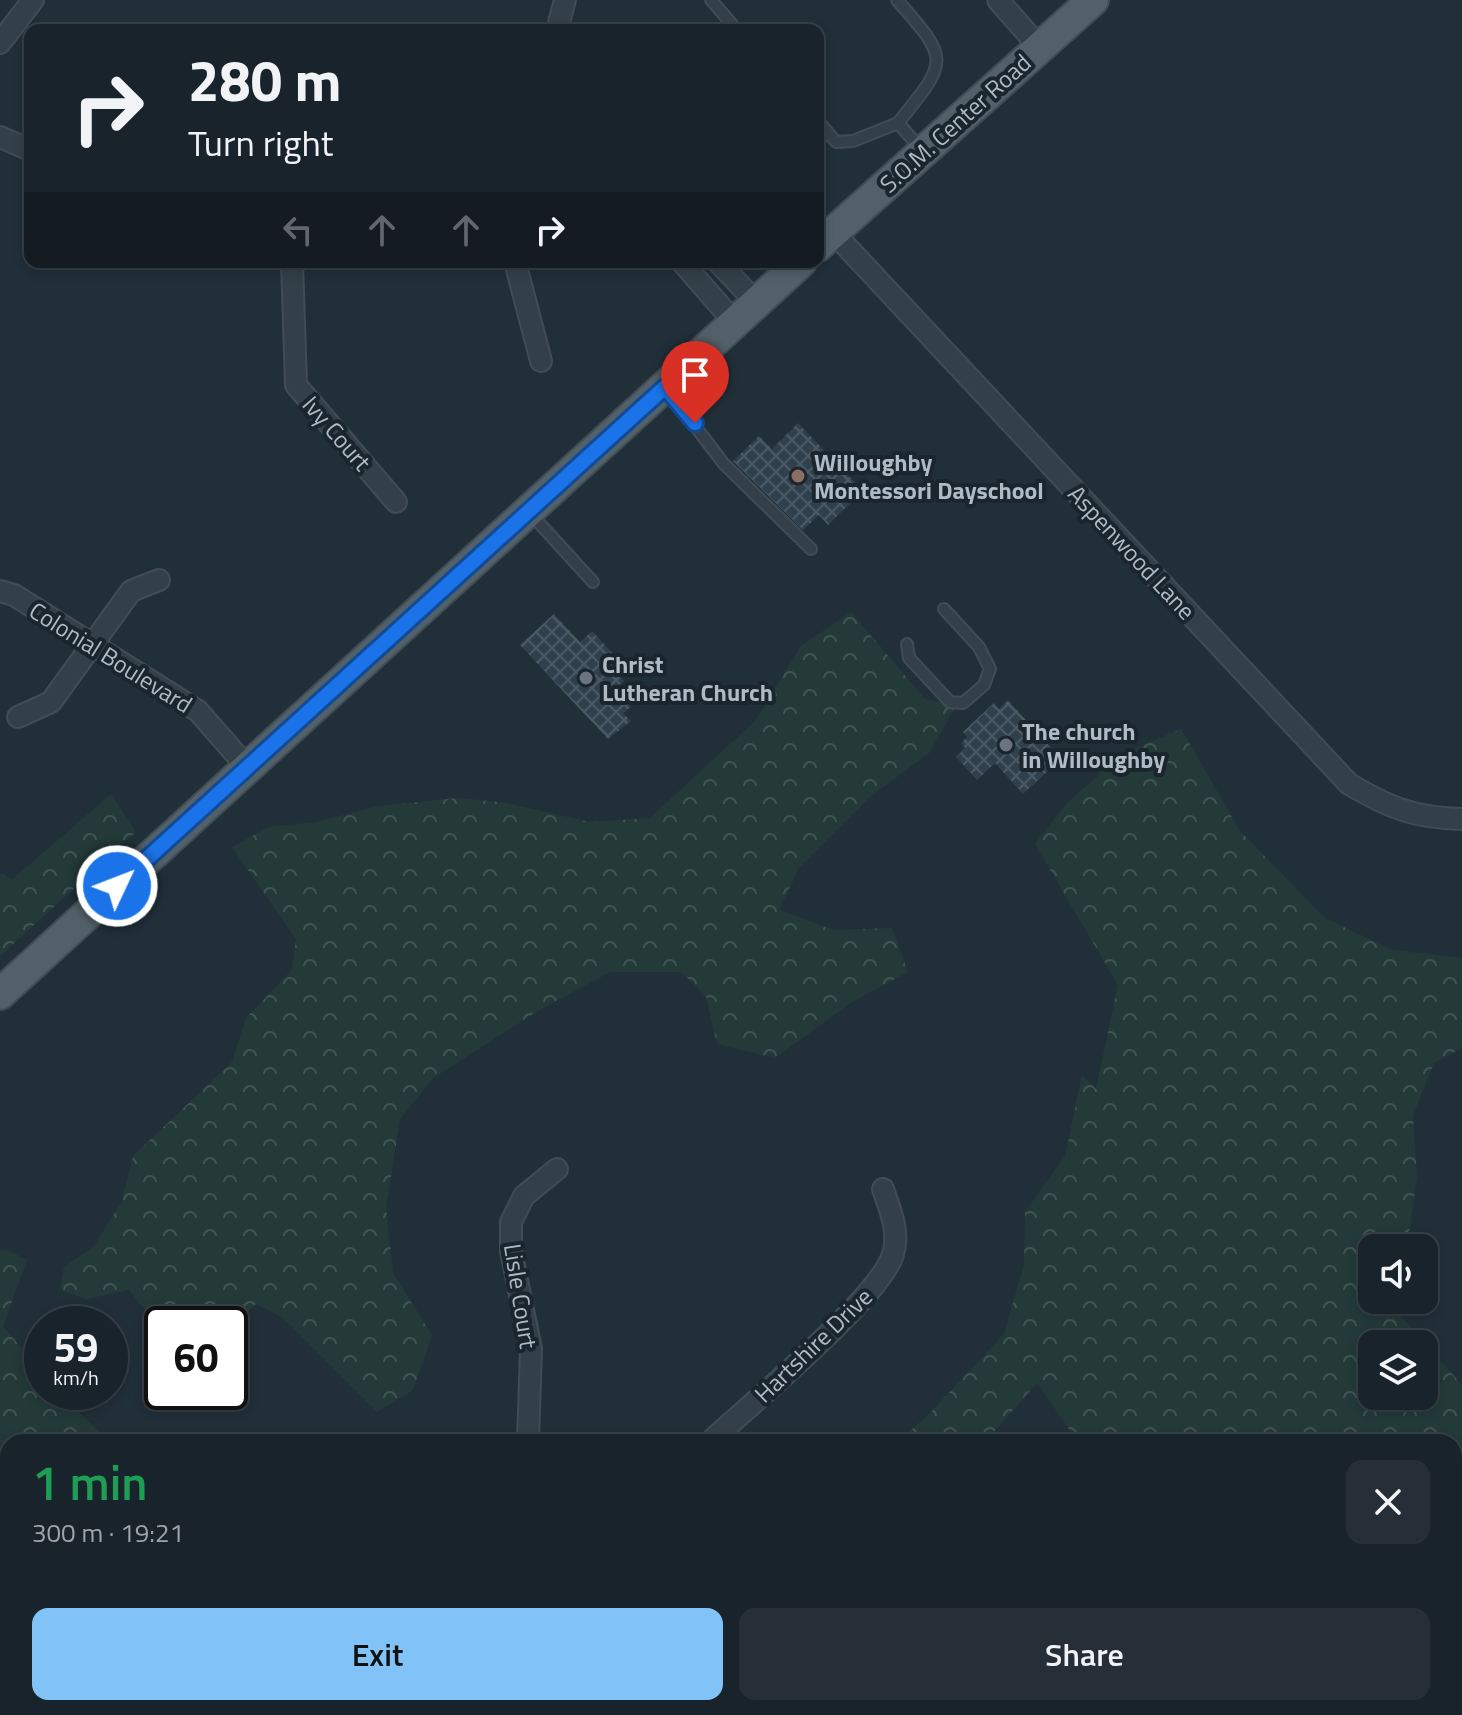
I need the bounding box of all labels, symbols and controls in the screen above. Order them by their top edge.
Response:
text: 280 m [188,38,341,123]
street label: S.O.M. Center Road [871,45,1039,201]
icon: right [56,56,160,160]
text: Turn right [188,115,333,170]
icon: left [276,208,320,252]
icon: ahead [360,208,404,252]
icon: ahead [444,208,488,252]
icon: right [528,208,572,252]
pin [661,341,729,423]
icon: arrive [673,353,717,397]
street label: Ivy Court [294,388,380,479]
place label: Willoughby Montessori Dayschool [814,444,1044,508]
marker: Willoughby Montessori Dayschool [789,467,807,485]
street label: Aspenwood Lane [1060,476,1204,628]
street label: Colonial Boulevard [22,592,200,722]
place label: Christ Lutheran Church [602,646,773,710]
marker: Christ Lutheran Church [577,669,595,687]
place label: The church in Willoughby [1022,713,1165,777]
marker: The church in Willoughby [997,736,1015,754]
position arrow [75,844,159,928]
map controls [1358,1234,1438,1410]
button: sound [1358,1234,1438,1314]
street label: Lisle Court [495,1241,547,1352]
street label: Hartshire Drive [746,1279,880,1411]
speed limit sign: 60 [144,1306,248,1410]
text: 59 [54,1317,98,1378]
button: layers [1358,1330,1438,1410]
text: km/h [53,1362,99,1393]
text: 1 min [32,1446,147,1519]
button: close [1346,1460,1430,1544]
text: 300 m · 19:21 [32,1513,184,1552]
button: Exit [32,1608,723,1700]
button: Share [739,1608,1430,1700]

